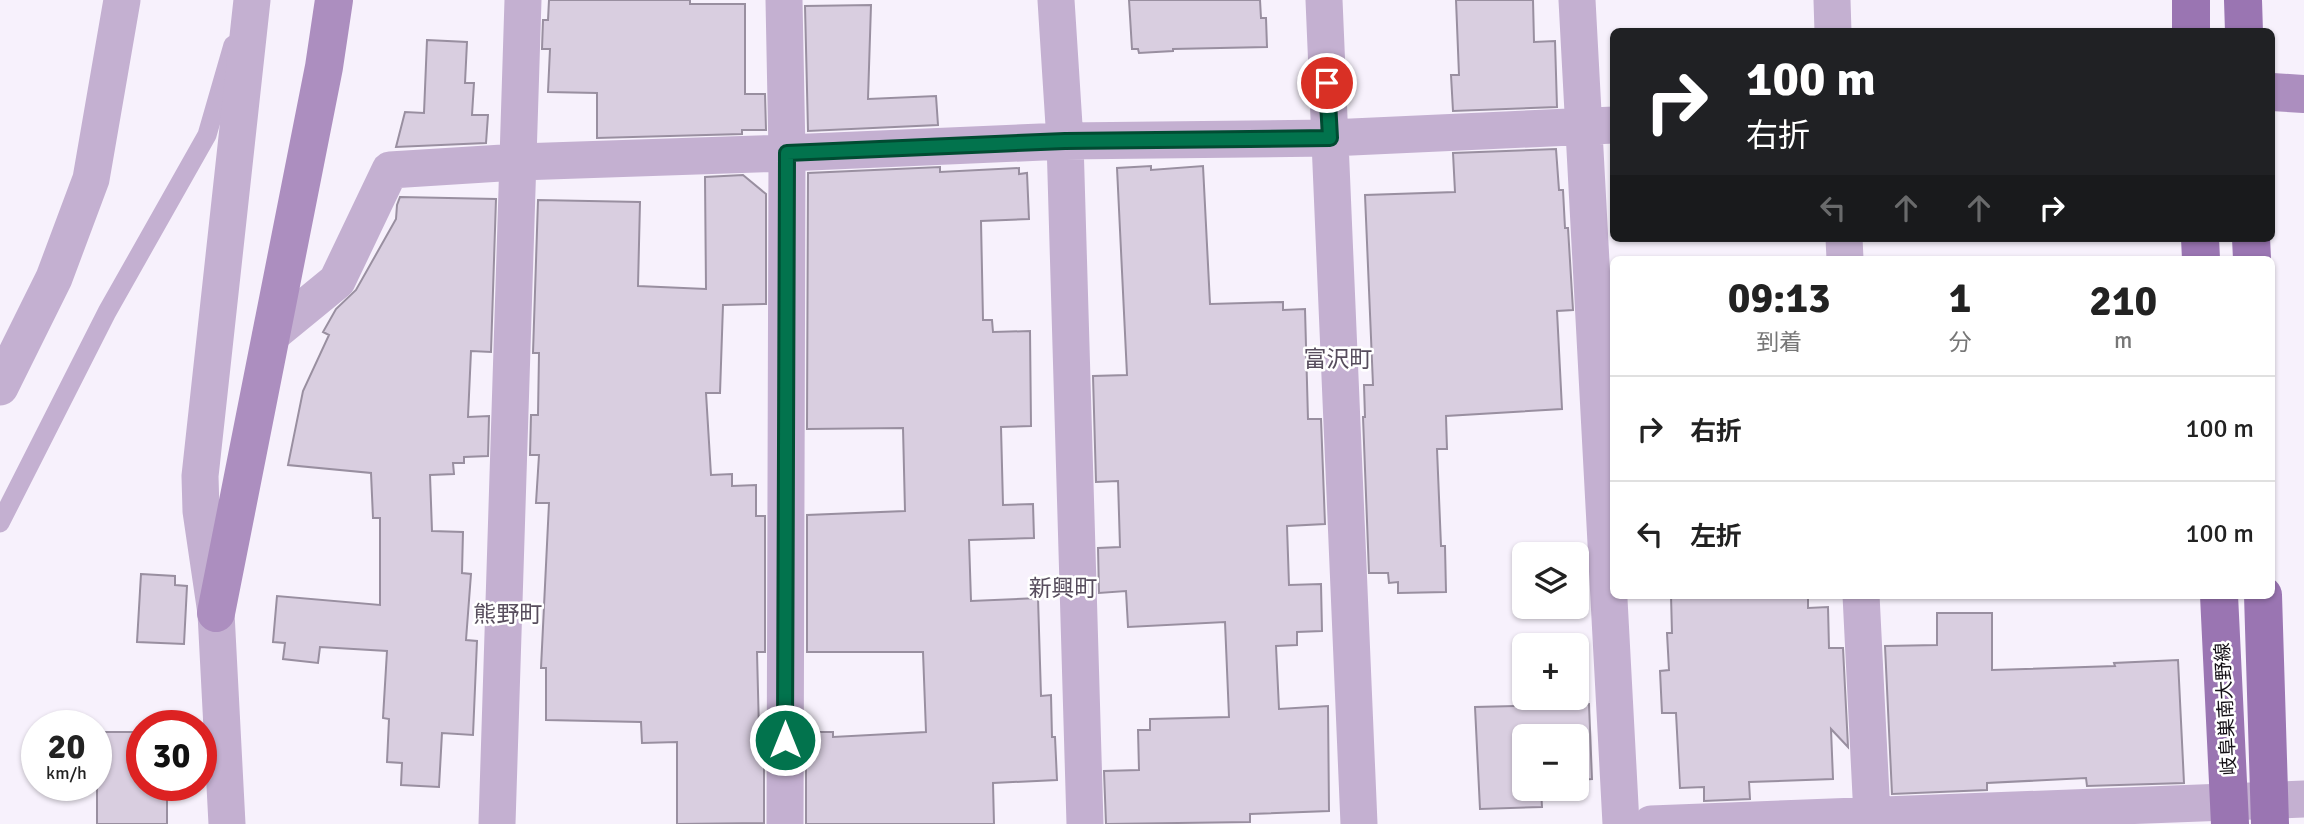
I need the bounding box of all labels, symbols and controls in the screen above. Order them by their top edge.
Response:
text: 100 m [1746,49,1876,109]
pin [1297,53,1357,113]
icon: right [1631,56,1722,147]
icon: arrive [1308,64,1346,102]
text: 右折 [1746,116,1810,155]
icon: left [1814,189,1852,227]
icon: ahead [1887,189,1925,227]
icon: ahead [1960,189,1998,227]
icon: right [2033,189,2071,227]
text: 09:13 [1728,273,1831,324]
text: 1 [1949,273,1971,324]
text: 210 [2089,276,2157,327]
text: m [2114,326,2132,355]
text: 到着 [1756,328,1802,357]
text: 分 [1949,328,1972,357]
district label: 富沢町 [1304,345,1373,374]
icon: right [1631,410,1669,448]
text: 100 m [2185,413,2254,445]
text: 右折 [1690,416,1742,448]
icon: left [1631,515,1669,553]
text: 100 m [2185,518,2254,550]
text: 左折 [1690,521,1742,553]
map controls [1512,542,1589,801]
button: layers [1512,542,1589,619]
district label: 新興町 [1029,574,1098,603]
district label: 熊野町 [474,600,543,629]
button: + [1512,633,1589,710]
street label: 岐阜巣南大野線 [2211,642,2241,776]
position arrow [748,703,822,777]
speed limit sign: 30 [126,710,217,801]
button: − [1512,724,1589,801]
text: 20 [48,725,85,768]
text: km/h [46,762,87,784]

